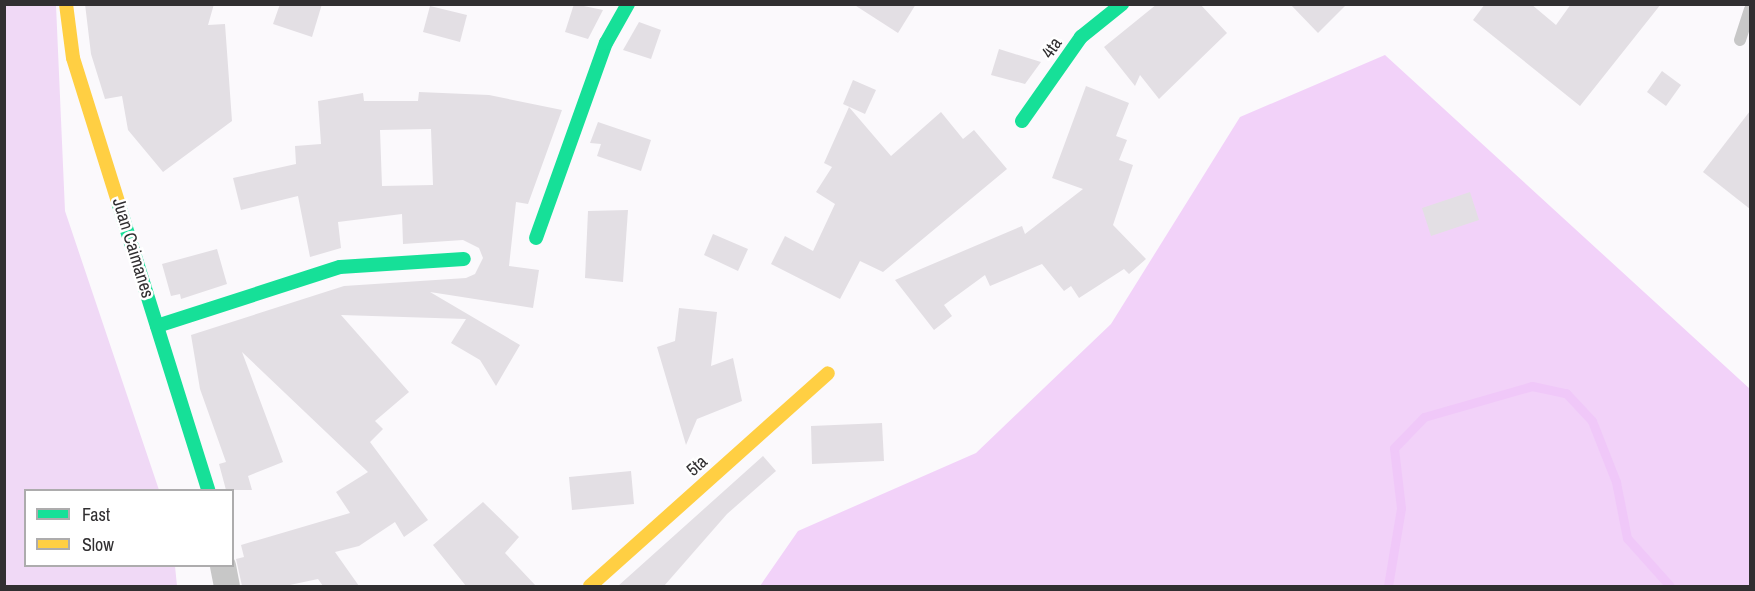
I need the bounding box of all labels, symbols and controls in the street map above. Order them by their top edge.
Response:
street label: 4ta [1037,33,1067,63]
street label: Juan Caimanes [108,195,158,301]
street label: 5ta [682,451,712,481]
legend [24,489,234,567]
text: Fast [82,502,110,527]
text: Slow [82,532,114,557]

